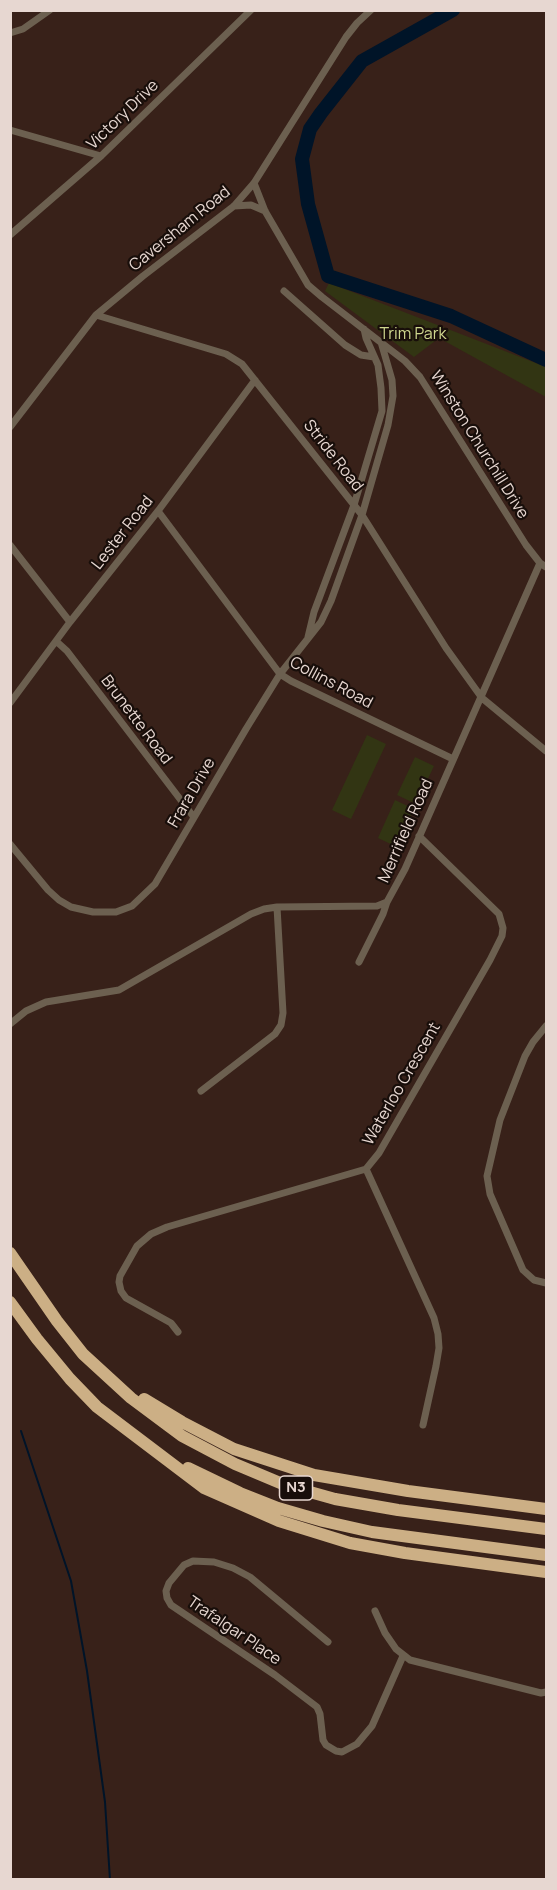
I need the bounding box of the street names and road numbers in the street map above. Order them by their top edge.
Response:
street label: Victory Drive [83,76,163,154]
street label: Caversham Road [126,182,234,276]
street label: Winston Churchill Drive [426,367,532,523]
street label: Stride Road [299,416,367,496]
street label: Lester Road [88,492,158,574]
street label: Collins Road [286,653,376,713]
street label: Brunette Road [96,672,176,768]
street label: Frara Drive [164,755,220,831]
street label: Merrifield Road [375,776,437,886]
street label: Waterloo Crescent [359,1019,445,1149]
road number: N3 [280,1476,312,1500]
street label: Trafalgar Place [184,1593,284,1669]

